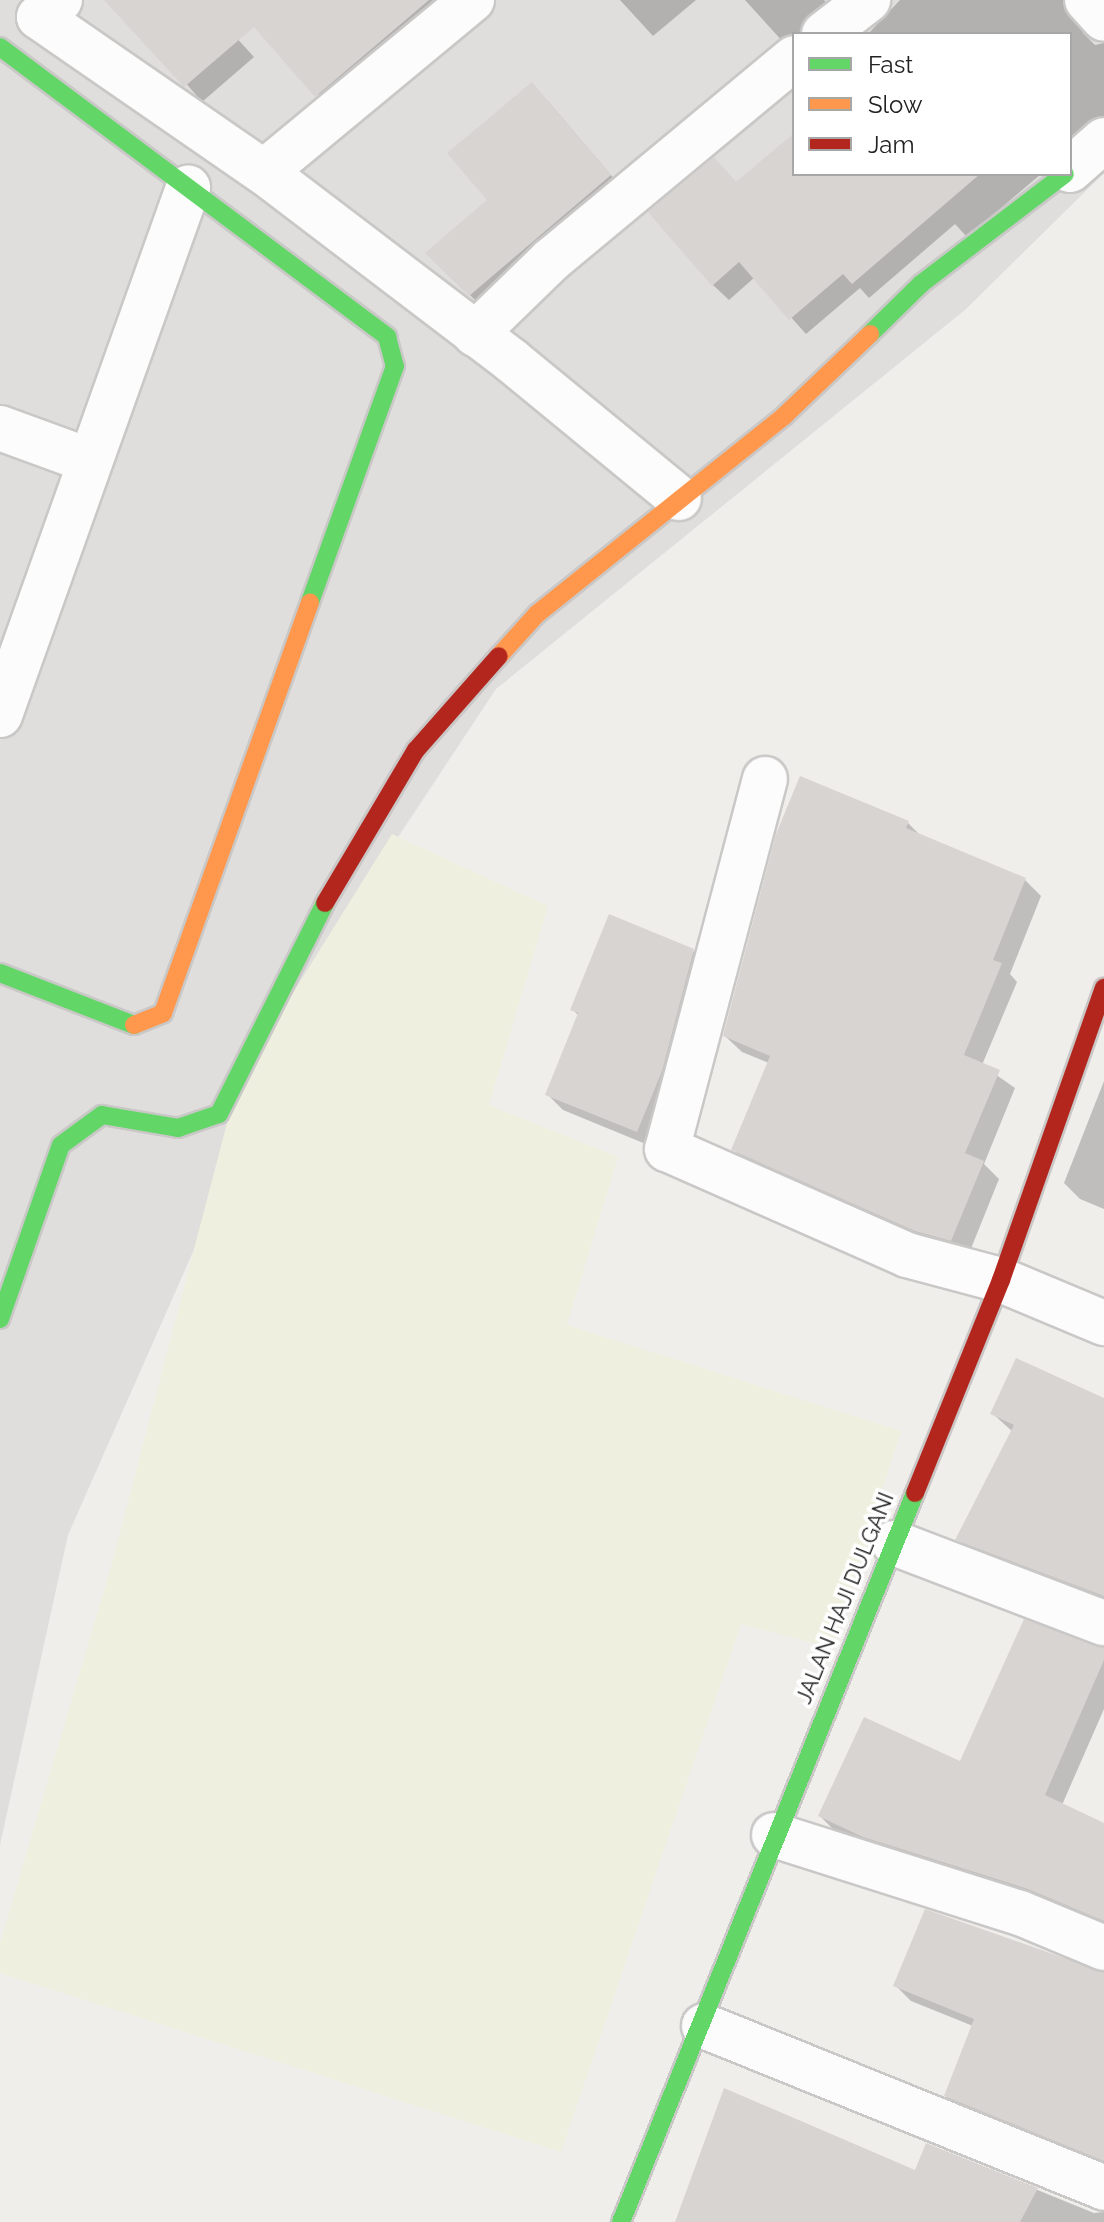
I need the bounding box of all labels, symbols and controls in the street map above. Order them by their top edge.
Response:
legend [792,32,1072,176]
text: Fast [868,50,913,79]
text: Slow [868,90,922,119]
text: Jam [868,130,914,159]
street label: JALAN HAJI DULGANI [790,1488,900,1708]

